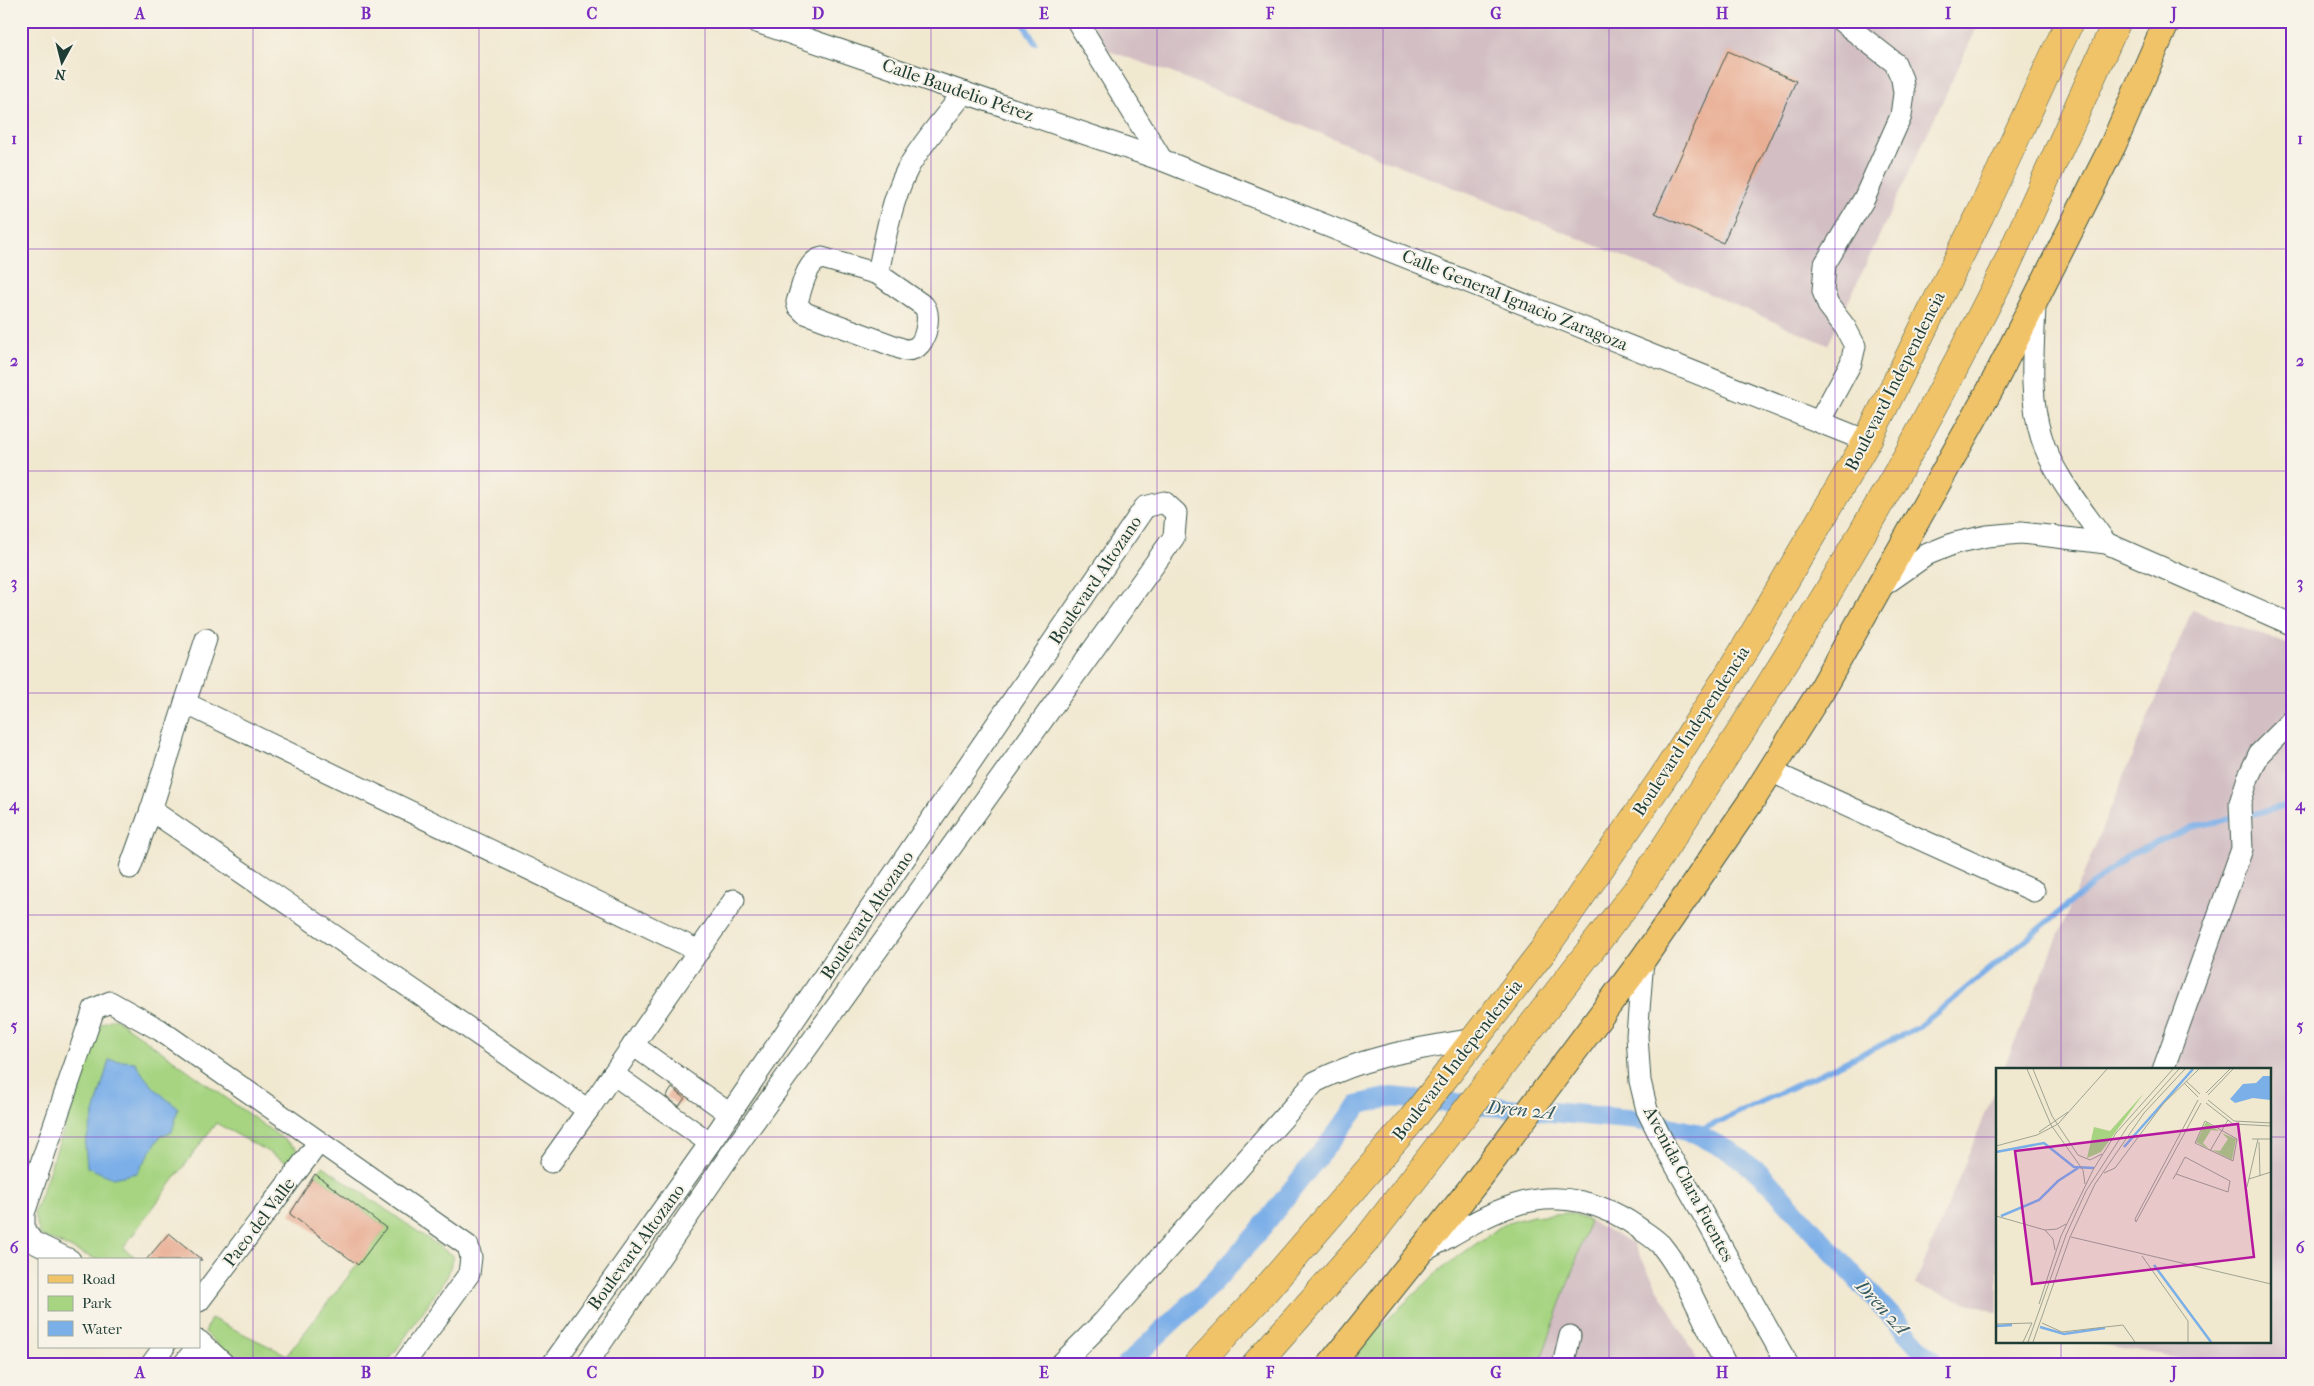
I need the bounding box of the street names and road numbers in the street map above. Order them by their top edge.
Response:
street label: Calle Baudelio Pérez [879,55,1036,126]
street label: Calle General Ignacio Zaragoza [1399,245,1631,356]
street label: Boulevard Independencia [1841,287,1950,474]
street label: Boulevard Altozano [1045,512,1146,649]
street label: Boulevard Independencia [1629,642,1755,820]
street label: Boulevard Altozano [817,847,918,984]
street label: Boulevard Independencia [1388,975,1527,1145]
street label: Avenida Clara Fuentes [1638,1102,1739,1266]
street label: Paeo del Valle [219,1174,300,1271]
street label: Boulevard Altozano [584,1180,689,1314]

